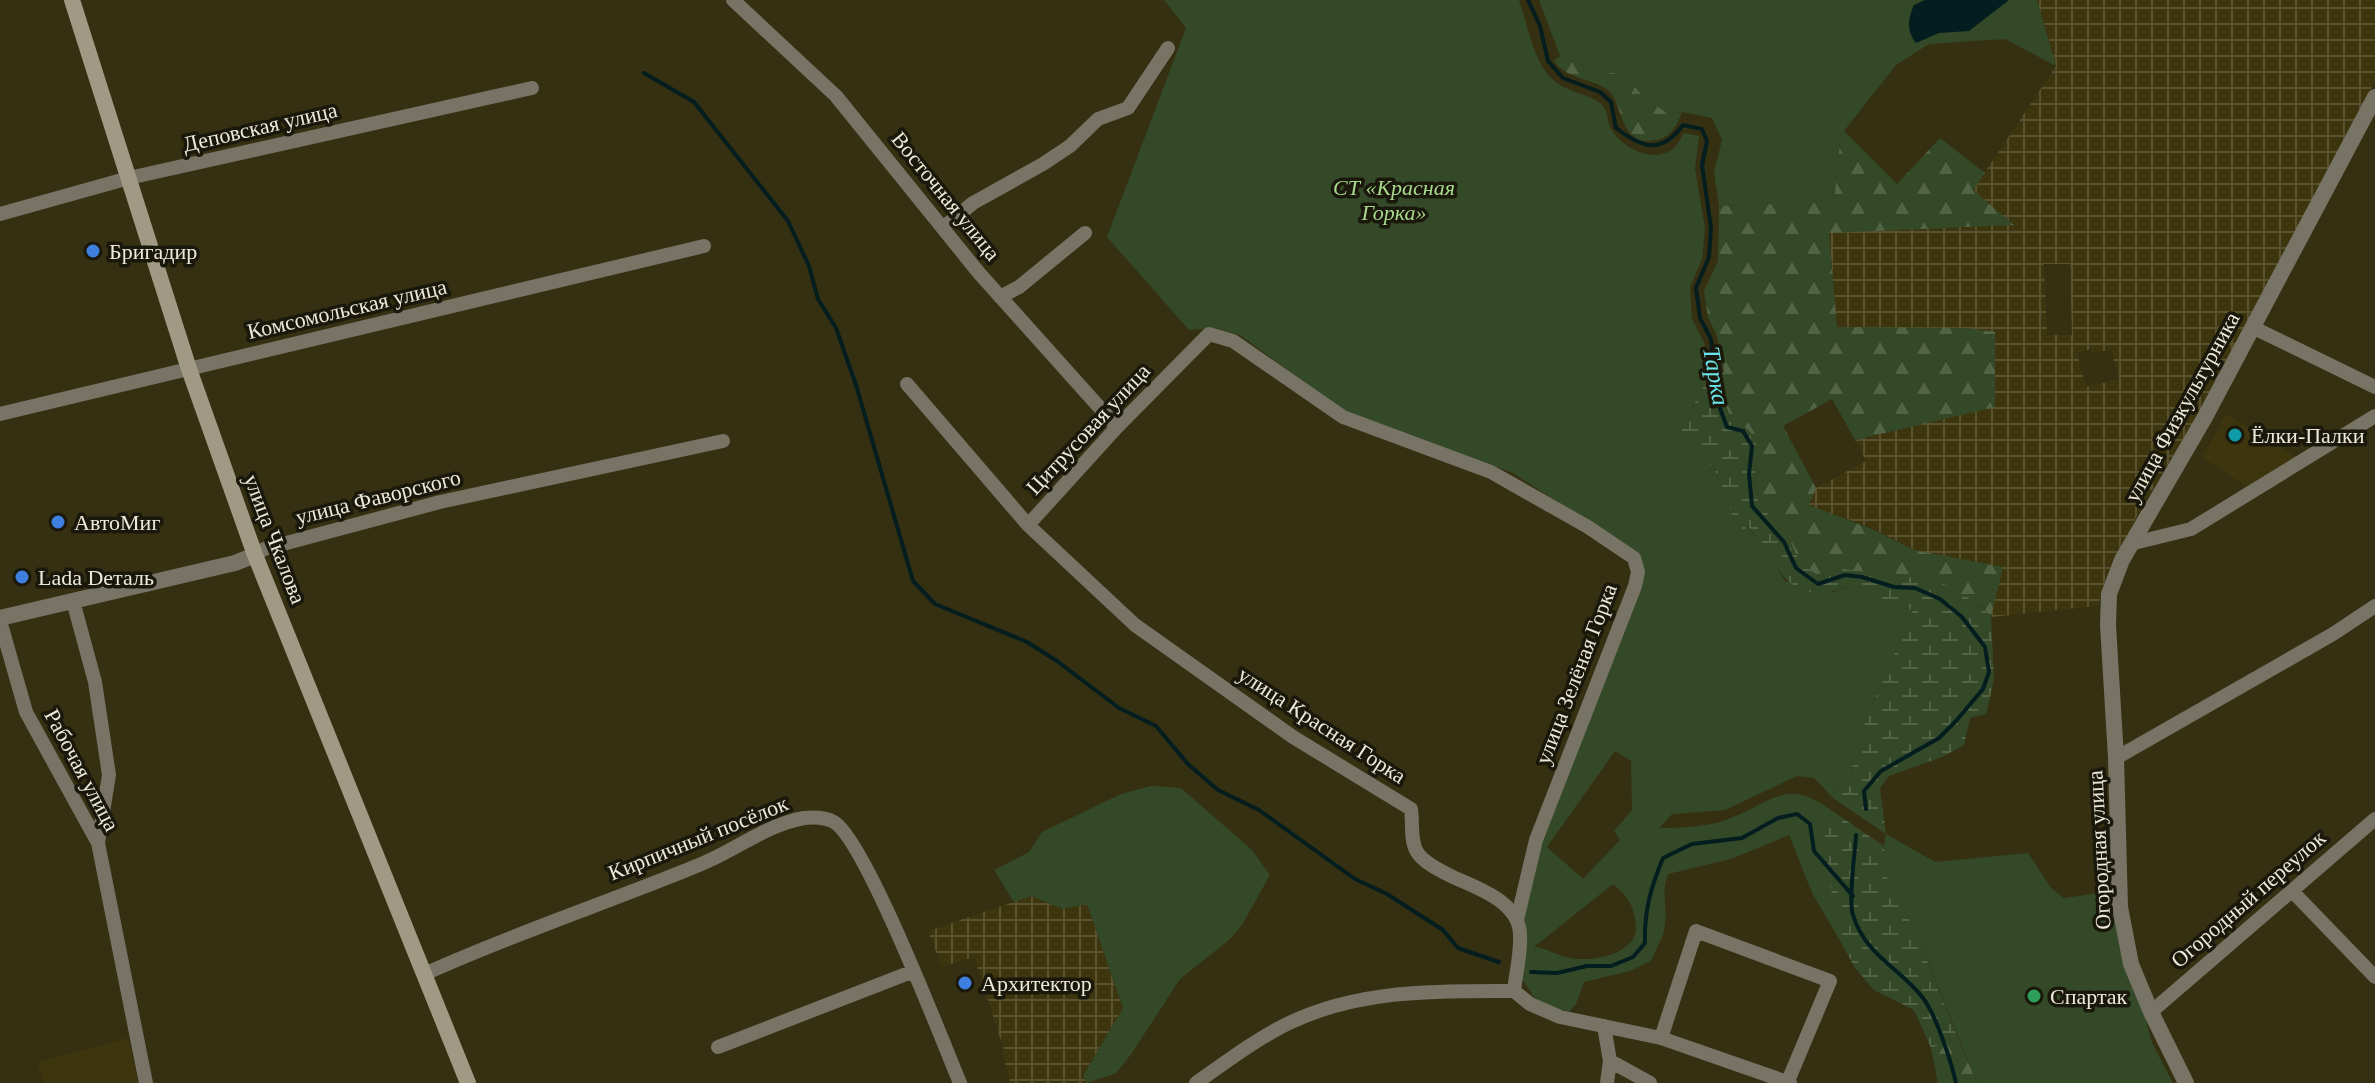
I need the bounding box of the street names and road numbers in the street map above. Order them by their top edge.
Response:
street label: Деповская улица [180,97,340,157]
street label: Восточная улица [886,127,1006,266]
street label: Комсомольская улица [245,274,449,344]
street label: улица Физкультурника [2119,307,2245,506]
street label: Цитрусовая улица [1021,358,1155,500]
street label: улица Фаворского [293,464,463,530]
street label: улица Чкалова [239,471,311,607]
street label: улица Зелёная Горка [1530,580,1622,768]
street label: улица Красная Горка [1233,661,1411,789]
street label: Рабочая улица [39,705,125,835]
street label: Огородная улица [2082,770,2116,930]
street label: Кирпичный посёлок [605,790,792,885]
street label: Огородный переулок [2166,825,2330,973]

